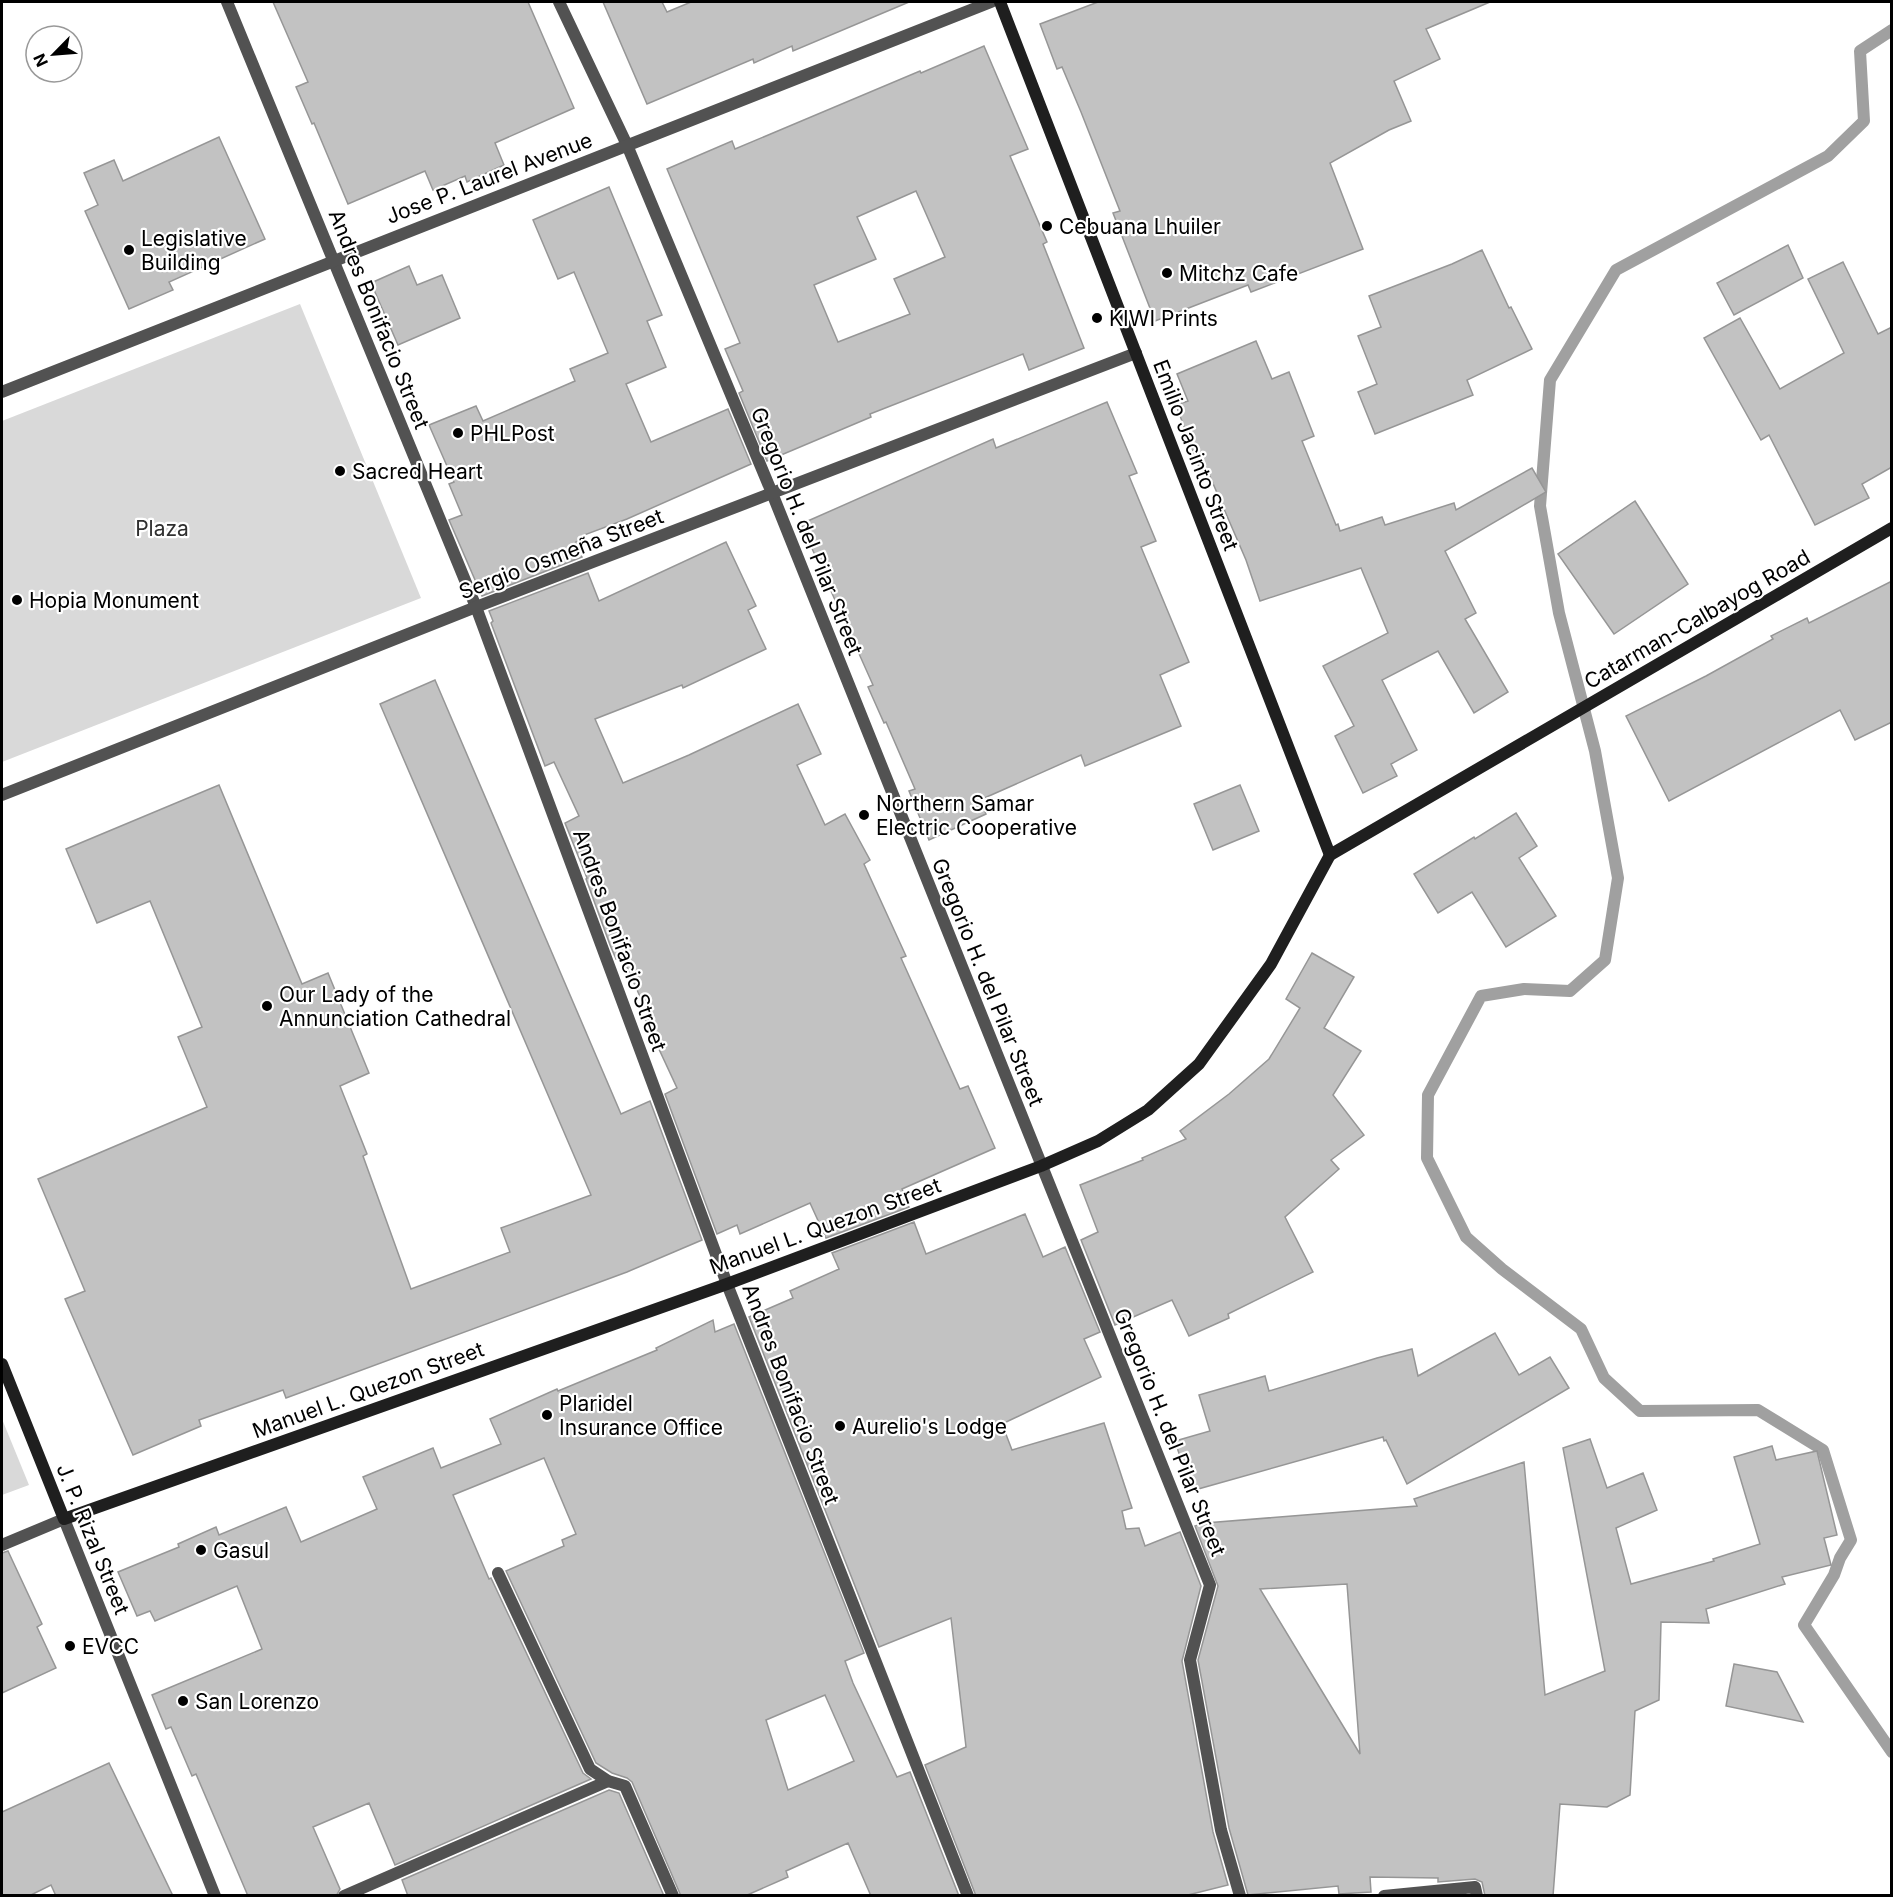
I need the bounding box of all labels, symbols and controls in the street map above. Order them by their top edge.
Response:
north arrow [24,24,84,84]
text: N [29,51,52,70]
street label: Jose P. Laurel Avenue [382,127,596,229]
street label: Andres Bonifacio Street [323,206,435,432]
place label: Cebuana Lhuiler [1059,214,1221,239]
marker: Cebuana Lhuiler [1040,219,1054,233]
place label: Legislative Building [141,226,247,275]
marker: Legislative Building [122,243,136,257]
place label: Mitchz Cafe [1179,261,1298,286]
marker: Mitchz Cafe [1160,266,1174,280]
place label: KIWI Prints [1109,306,1218,331]
marker: KIWI Prints [1090,311,1104,325]
street label: Emilio Jacinto Street [1148,356,1244,554]
street label: Gregorio H. del Pilar Street [746,404,868,659]
place label: PHLPost [470,421,555,446]
marker: PHLPost [451,426,465,440]
place label: Sacred Heart [352,459,483,484]
marker: Sacred Heart [333,464,347,478]
street label: Sergio Osmeña Street [455,503,667,605]
park label: Plaza [135,516,189,541]
street label: Catarman-Calbayog Road [1580,544,1814,694]
place label: Hopia Monument [29,588,199,613]
marker: Hopia Monument [10,593,24,607]
place label: Northern Samar Electric Cooperative [876,791,1077,840]
marker: Northern Samar Electric Cooperative [857,808,871,822]
street label: Andres Bonifacio Street [568,826,672,1055]
street label: Gregorio H. del Pilar Street [927,855,1049,1110]
place label: Our Lady of the Annunciation Cathedral [279,982,511,1031]
marker: Our Lady of the Annunciation Cathedral [260,999,274,1013]
street label: Manuel L. Quezon Street [706,1172,944,1280]
street label: Andres Bonifacio Street [737,1280,845,1508]
street label: Gregorio H. del Pilar Street [1109,1305,1231,1560]
street label: Manuel L. Quezon Street [249,1336,487,1444]
place label: Plaridel Insurance Office [559,1391,723,1440]
marker: Plaridel Insurance Office [540,1408,554,1422]
place label: Aurelio's Lodge [852,1414,1007,1439]
marker: Aurelio's Lodge [833,1419,847,1433]
street label: J. P. Rizal Street [51,1460,135,1618]
place label: Gasul [213,1538,269,1563]
marker: Gasul [194,1543,208,1557]
place label: EVCC [82,1634,139,1659]
marker: EVCC [63,1639,77,1653]
place label: San Lorenzo [195,1689,319,1714]
marker: San Lorenzo [176,1694,190,1708]

